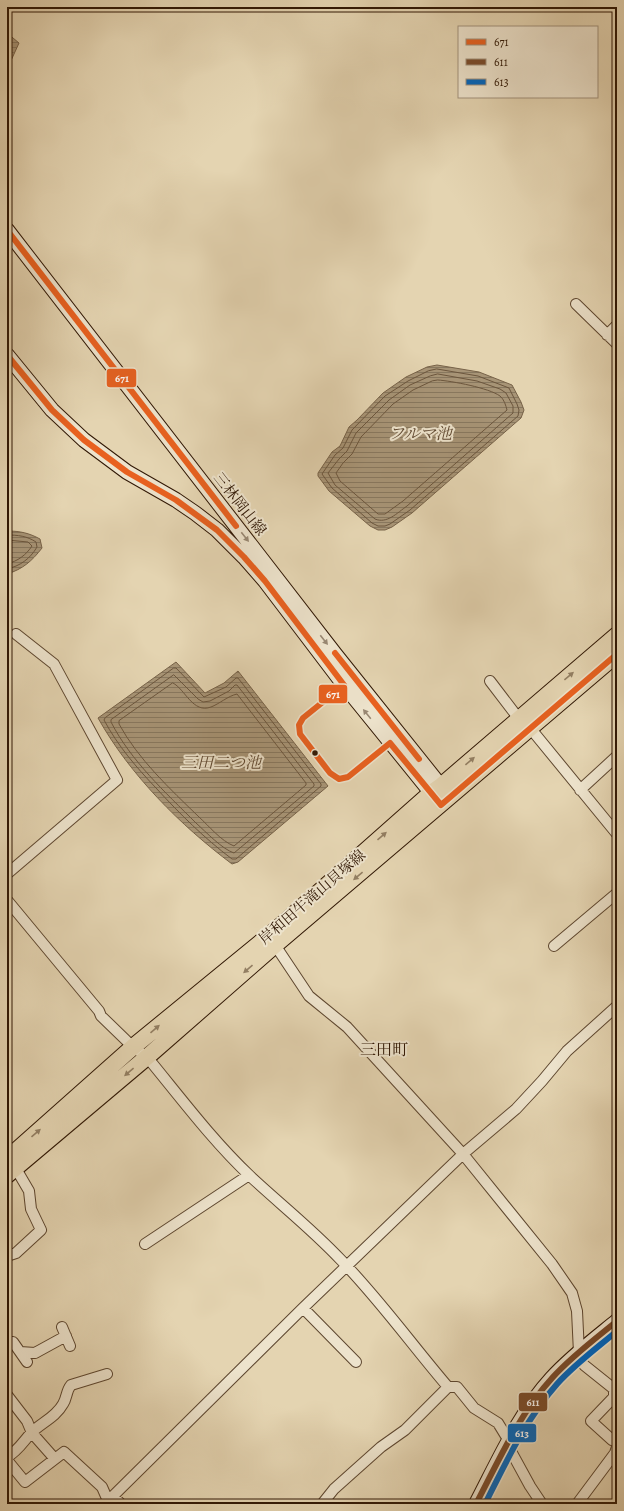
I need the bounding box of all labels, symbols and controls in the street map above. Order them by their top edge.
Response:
legend [458,26,598,98]
text: 671 [494,34,509,50]
text: 611 [494,54,508,70]
text: 613 [494,74,509,90]
line badge: 671 [106,368,137,388]
text: 671 [115,371,129,386]
water label: フルマ池 [388,423,454,445]
street label: 三林岡山線 [209,468,271,540]
one-way arrow [241,532,249,543]
one-way arrow [320,635,329,646]
one-way arrow [564,672,574,681]
line badge: 671 [318,684,348,704]
text: 671 [326,687,340,702]
one-way arrow [363,708,372,719]
unlabelled marker [310,748,320,758]
water label: 三田二つ池 [181,752,263,774]
one-way arrow [465,756,476,765]
one-way arrow [377,831,387,840]
street label: 岸和田牛滝山貝塚線 [254,845,370,949]
one-way arrow [353,871,363,880]
one-way arrow [243,964,253,973]
one-way arrow [150,1025,161,1034]
district label: 三田町 [360,1039,408,1061]
one-way arrow [124,1068,134,1077]
one-way arrow [31,1128,41,1137]
line badge: 611 [518,1392,548,1412]
text: 611 [526,1395,540,1410]
line badge: 613 [507,1423,537,1443]
text: 613 [515,1426,529,1441]

